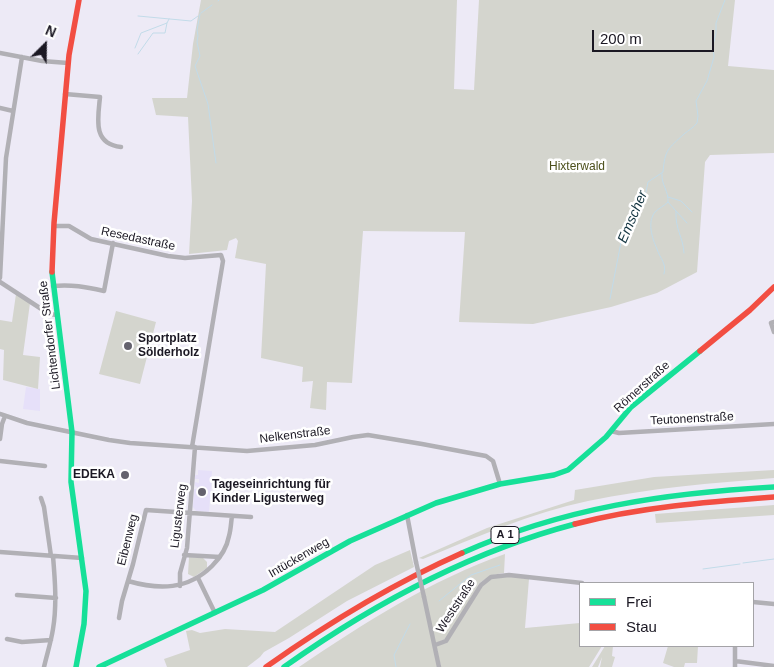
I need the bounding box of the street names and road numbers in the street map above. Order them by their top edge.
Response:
street label: Resedastraße [100,224,176,254]
street label: Lichtendorfer Straße [36,280,64,390]
street label: Römerstraße [611,358,673,416]
street label: Teutonenstraße [650,410,734,428]
street label: Nelkenstraße [259,424,331,446]
street label: Ligusterweg [168,483,190,549]
street label: Eibenweg [115,513,141,567]
road number: A 1 [491,526,519,544]
street label: Intückenweg [266,535,332,581]
street label: Weststraße [433,576,479,636]

